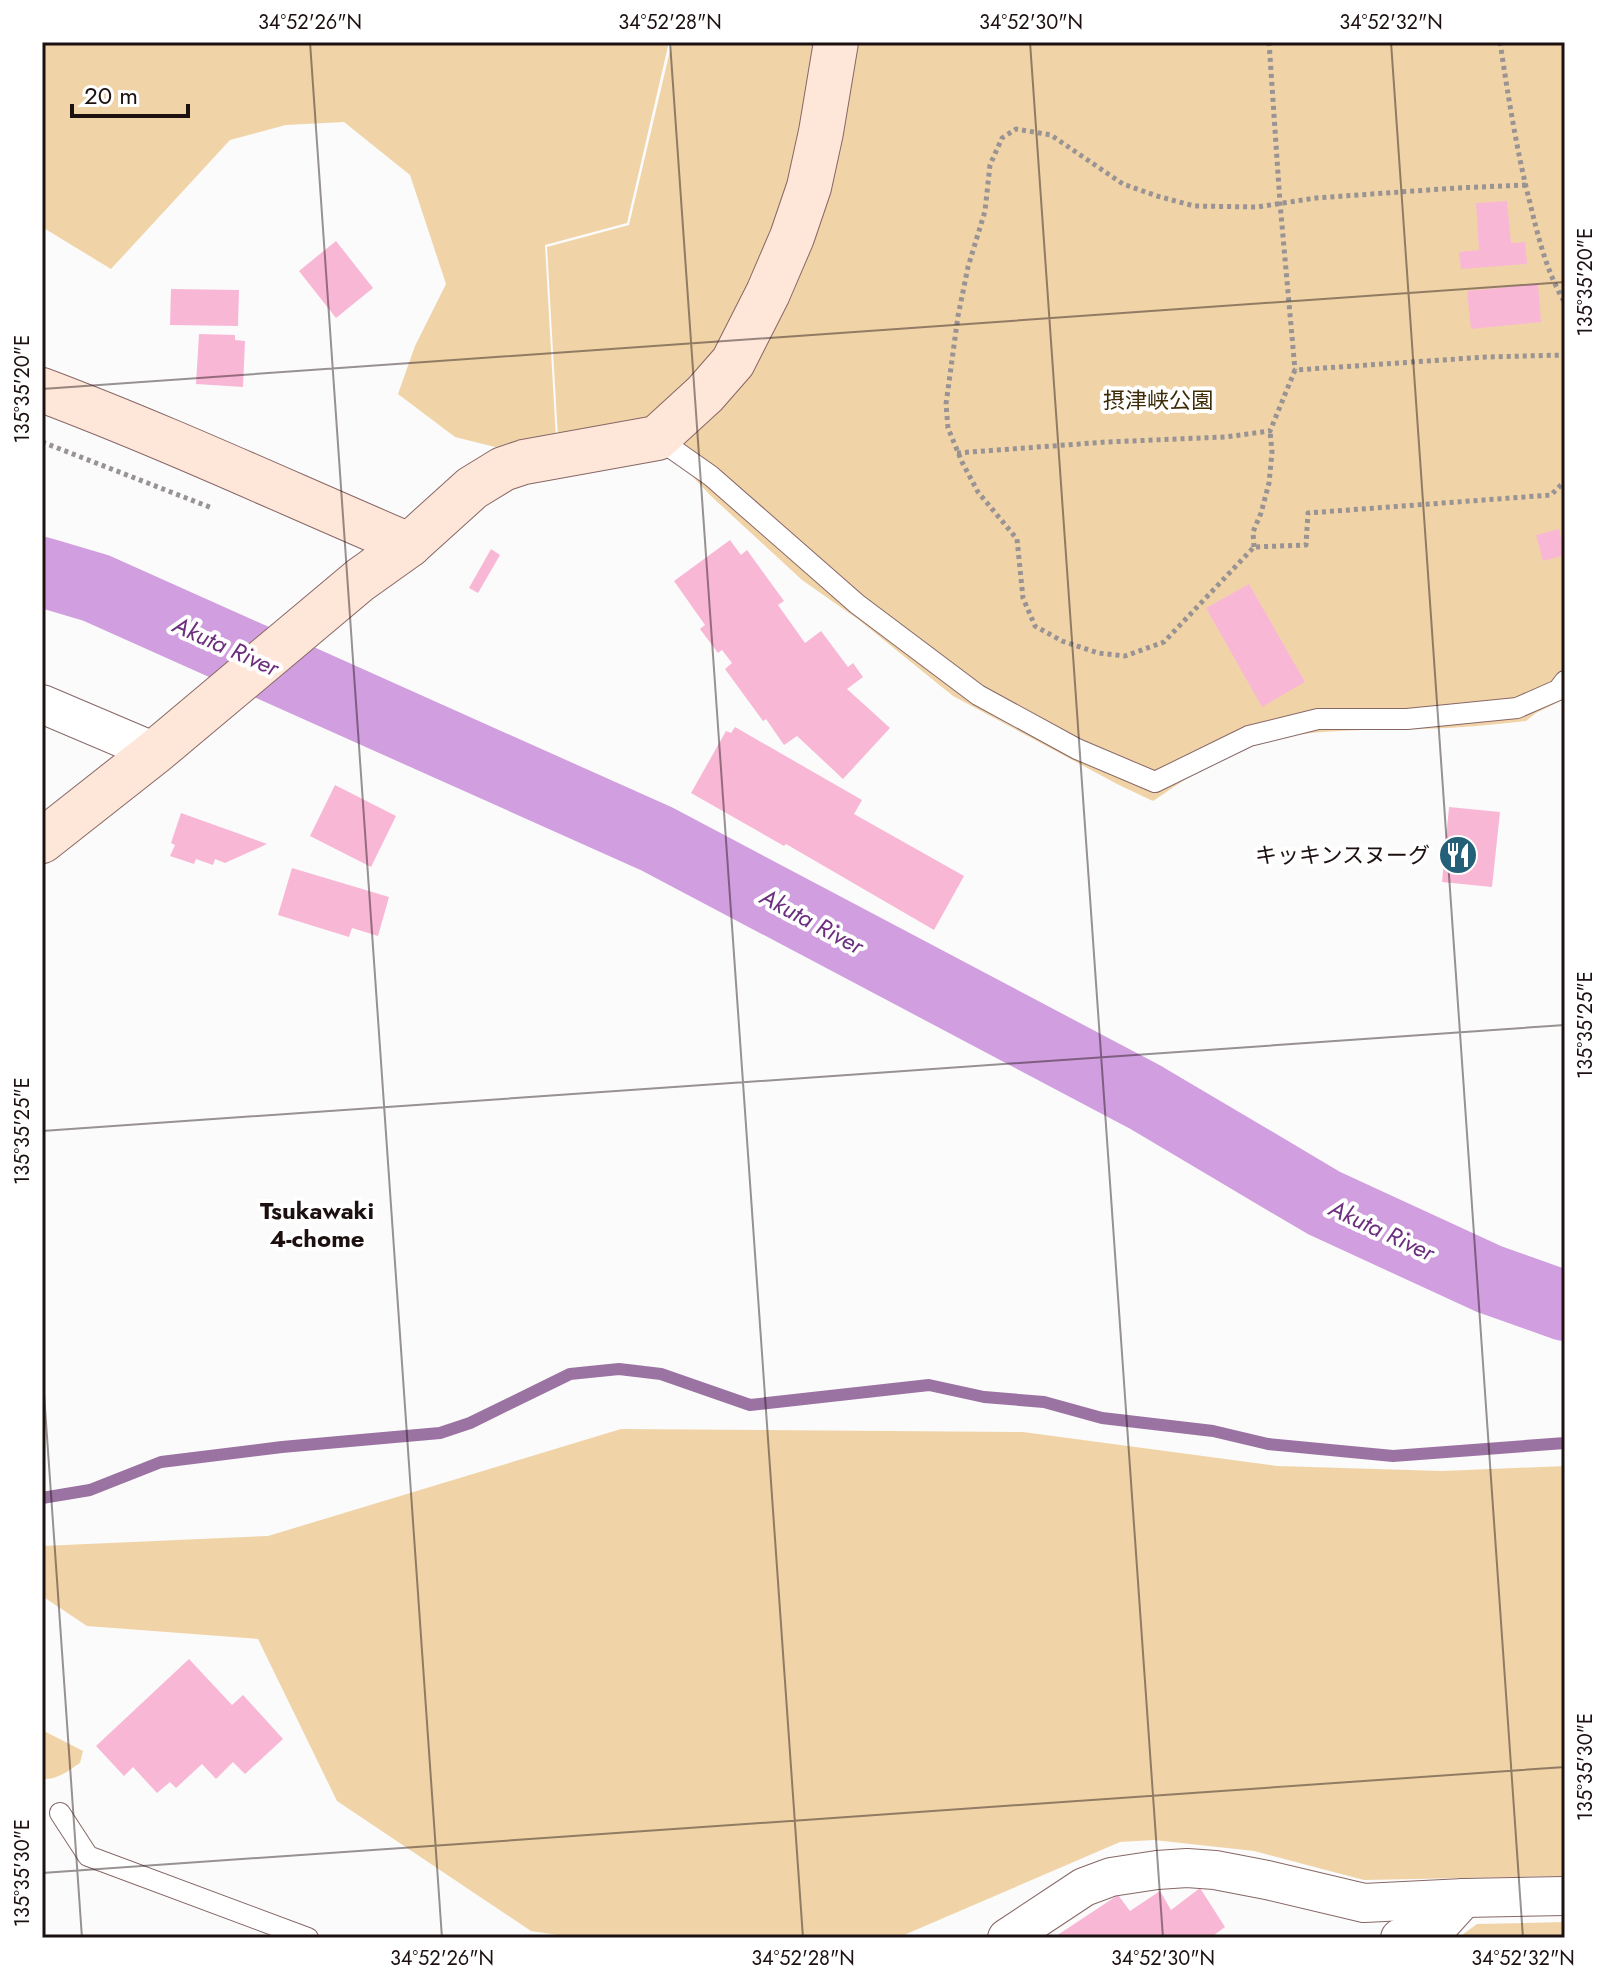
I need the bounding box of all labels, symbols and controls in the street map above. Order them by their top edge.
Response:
text: 34°52'26"N [258,8,362,37]
text: 34°52'28"N [618,8,722,37]
text: 34°52'30"N [979,8,1083,37]
text: 34°52'32"N [1339,8,1443,37]
scale bar [72,68,188,118]
text: 20 m [84,78,138,113]
text: 135°35'20"E [1571,228,1600,336]
text: 135°35'20"E [8,335,37,443]
park label: 摂津峡公園 [1103,384,1213,416]
water label: Akuta River [167,607,286,686]
restaurant icon: キッキンスヌーグ [1437,834,1479,876]
place label: キッキンスヌーグ [1255,839,1430,871]
water label: Akuta River [753,879,872,964]
text: 135°35'25"E [1571,971,1600,1079]
text: 135°35'25"E [8,1077,37,1185]
water label: Akuta River [1323,1190,1442,1271]
district label: Tsukawaki 4-chome [260,1193,374,1256]
text: 135°35'30"E [1571,1713,1600,1821]
text: 135°35'30"E [8,1819,37,1927]
text: 34°52'26"N [390,1944,494,1973]
text: 34°52'28"N [751,1944,855,1973]
text: 34°52'30"N [1111,1944,1215,1973]
text: 34°52'32"N [1471,1944,1575,1973]

